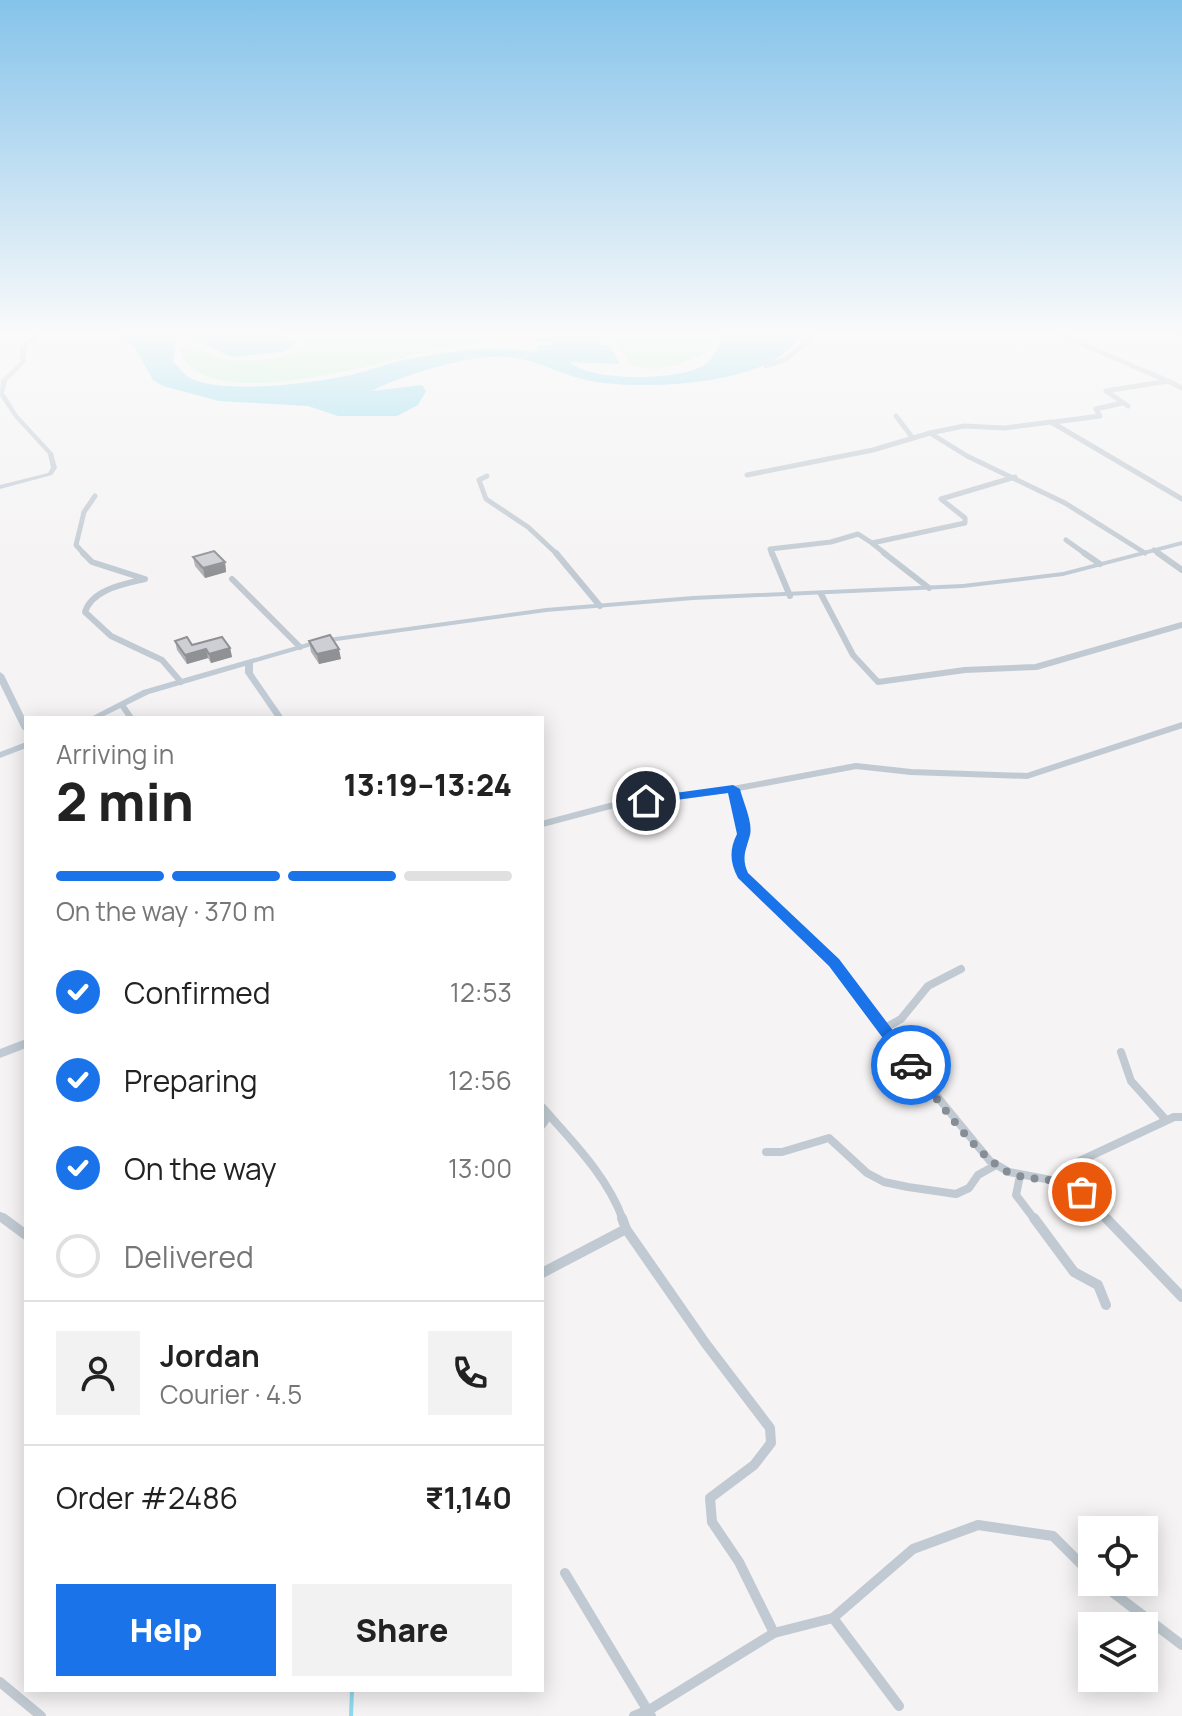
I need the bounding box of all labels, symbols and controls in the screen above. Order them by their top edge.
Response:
text: Arriving in [56,736,174,772]
text: 13:19–13:24 [343,764,512,805]
text: 2 min [56,766,194,837]
pin [612,767,680,835]
icon: home [624,779,668,823]
text: On the way · 370 m [56,893,275,929]
icon: check [56,970,100,1014]
text: Confirmed [124,972,271,1013]
text: 12:53 [450,974,512,1010]
courier [871,1025,951,1105]
icon: car [889,1043,933,1087]
icon: check [56,1058,100,1102]
text: Preparing [124,1060,258,1101]
text: 12:56 [448,1062,512,1098]
icon: check [56,1146,100,1190]
text: On the way [124,1148,277,1189]
text: 13:00 [448,1150,512,1186]
pin [1048,1158,1116,1226]
icon: bag [1060,1170,1104,1214]
text: Delivered [124,1236,254,1277]
button: person [56,1331,140,1415]
button: phone [428,1331,512,1415]
text: Jordan [160,1335,260,1376]
text: Courier · 4.5 [160,1376,302,1412]
text: Order #2486 [56,1477,238,1518]
text: ₹1,140 [425,1477,512,1518]
map controls [1078,1516,1158,1692]
button: locate [1078,1516,1158,1596]
button: Help [56,1584,276,1676]
button: Share [292,1584,512,1676]
button: layers [1078,1612,1158,1692]

